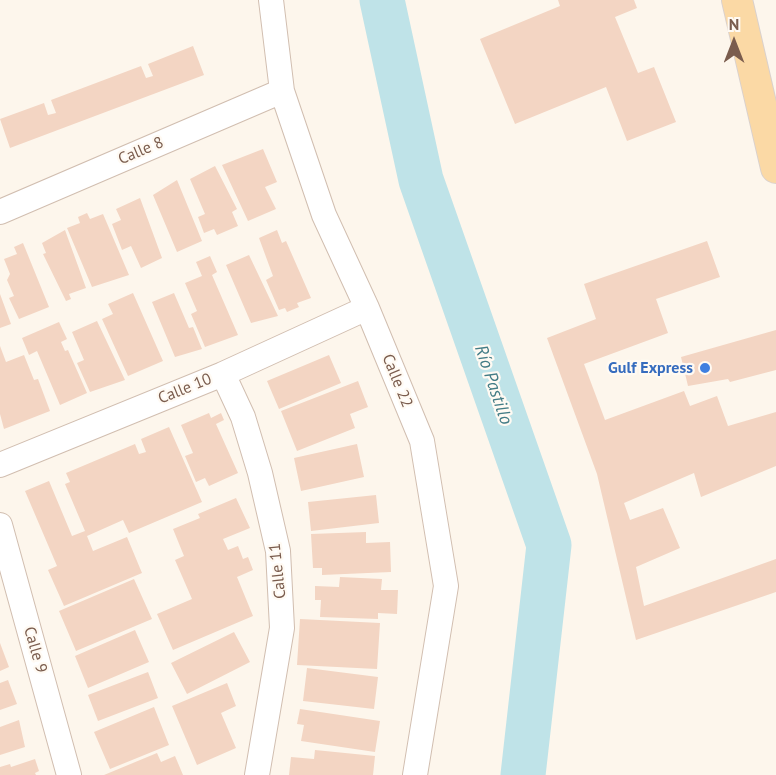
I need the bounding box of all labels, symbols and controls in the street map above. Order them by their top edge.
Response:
north arrow [704,12,764,72]
text: N [729,14,739,34]
street label: Calle 8 [115,133,167,169]
water label: Río Pastillo [469,342,517,428]
street label: Calle 22 [378,351,416,411]
place label: Gulf Express [608,358,693,378]
marker: Gulf Express [698,361,712,375]
street label: Calle 10 [155,370,215,408]
street label: Calle 11 [266,542,290,600]
street label: Calle 9 [19,625,51,675]

